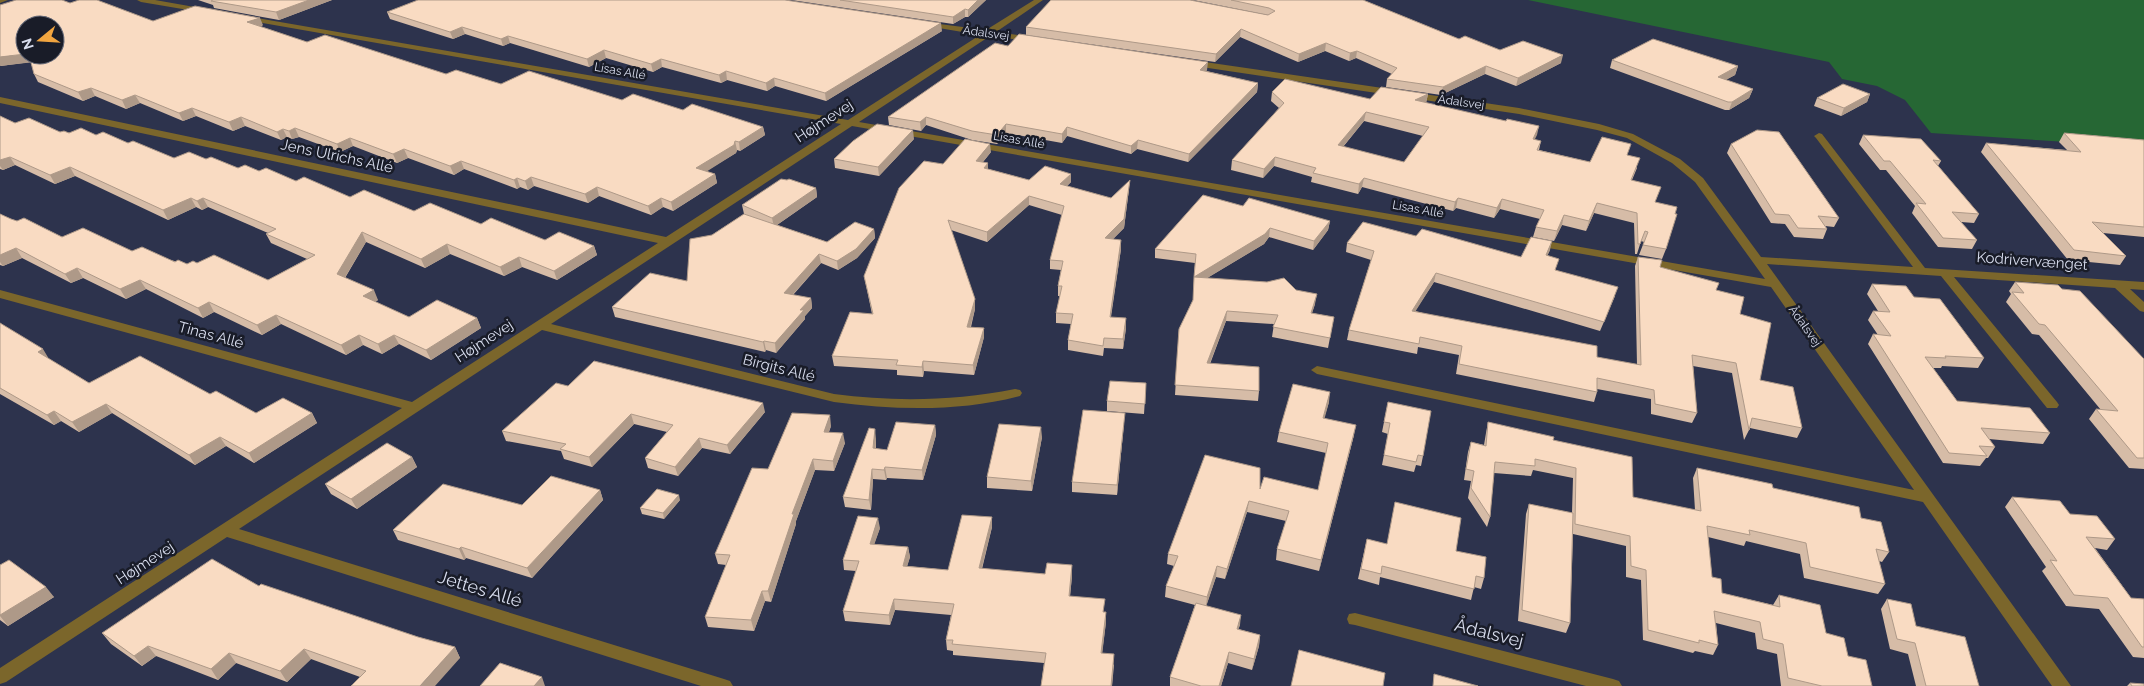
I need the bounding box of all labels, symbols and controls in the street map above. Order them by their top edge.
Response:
north arrow [15,15,65,65]
street label: Ådalsvej [962,23,1010,43]
text: N [18,36,37,52]
street label: Lisas Allé [593,60,647,82]
street label: Ådalsvej [1437,92,1485,112]
street label: Højmevej [792,96,856,146]
street label: Lisas Allé [992,129,1046,151]
street label: Jens Ulrichs Allé [279,135,395,177]
street label: Lisas Allé [1391,198,1445,220]
street label: Kodrivervænget [1976,248,2088,274]
street label: Ådalsvej [1786,303,1824,349]
street label: Højmevej [452,316,516,366]
street label: Tinas Allé [176,318,246,352]
street label: Birgits Allé [741,350,817,386]
street label: Højmevej [113,538,177,588]
street label: Jettes Allé [436,566,525,611]
street label: Ådalsvej [1453,613,1526,651]

